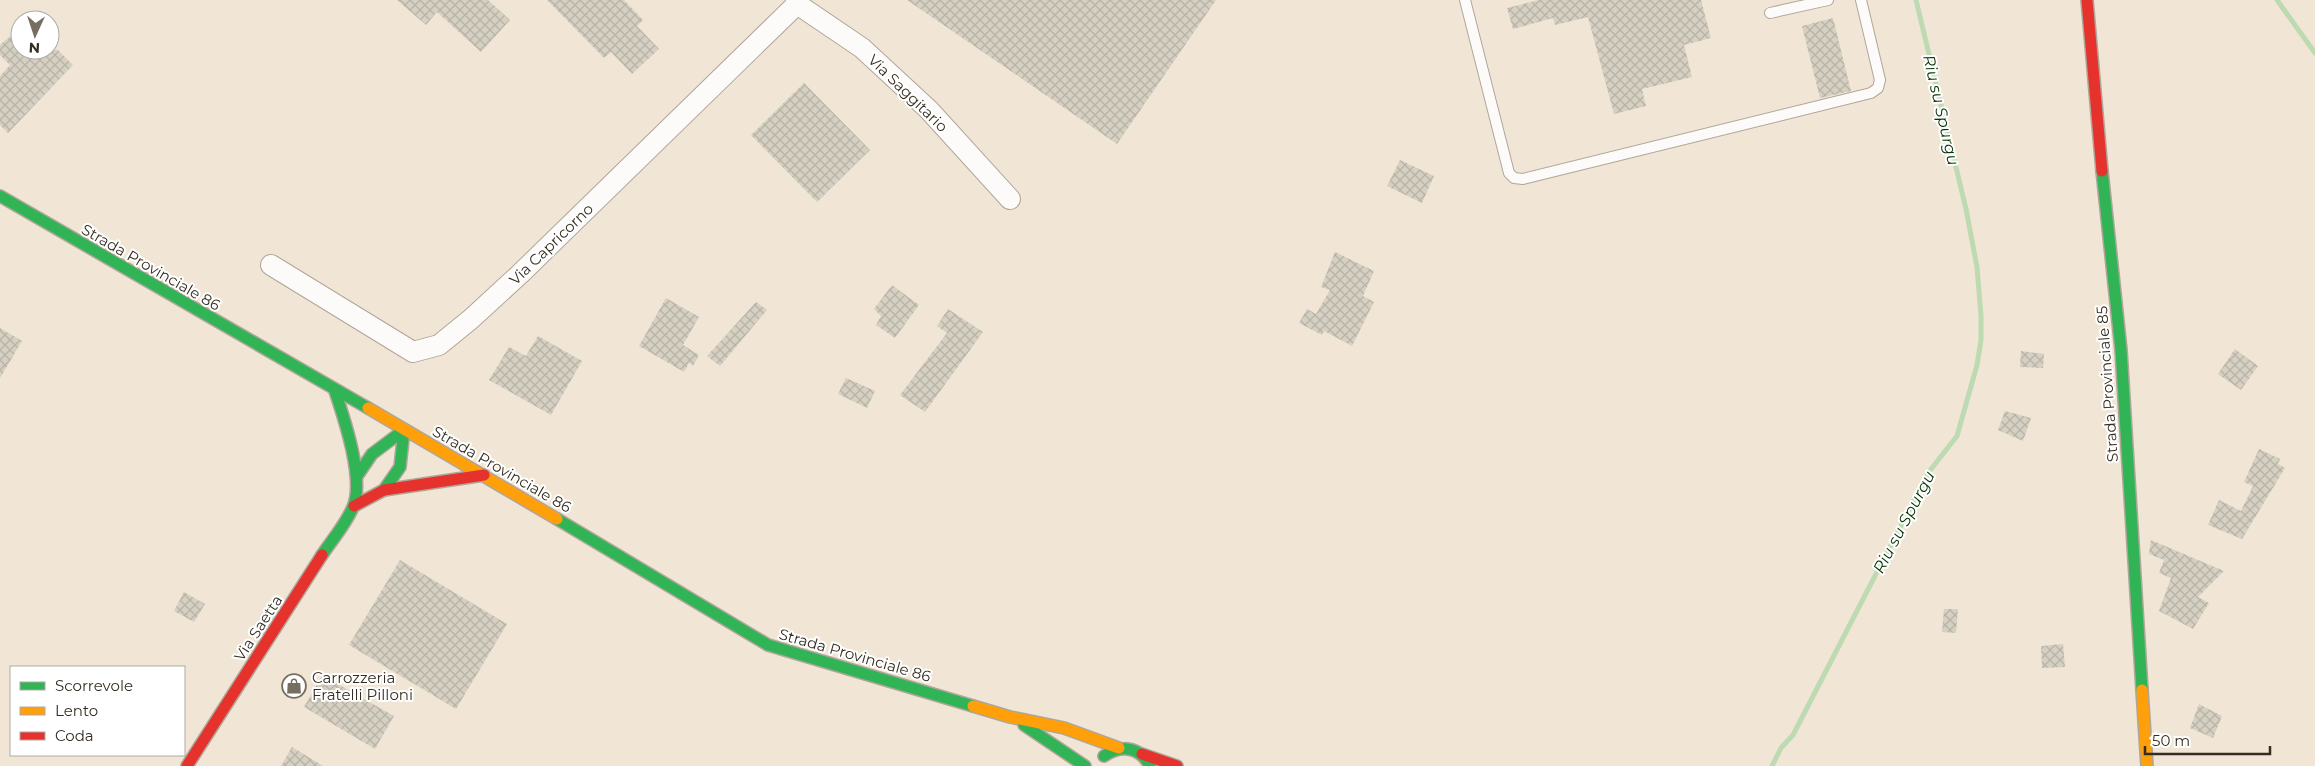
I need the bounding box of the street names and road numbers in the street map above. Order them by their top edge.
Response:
street label: Via Saggitario [864,50,952,136]
street label: Via Capricorno [505,199,597,289]
street label: Strada Provinciale 86 [78,219,224,315]
street label: Strada Provinciale 85 [2092,305,2122,463]
street label: Strada Provinciale 86 [429,421,575,517]
street label: Via Saetta [230,592,286,664]
street label: Strada Provinciale 86 [777,624,933,686]

